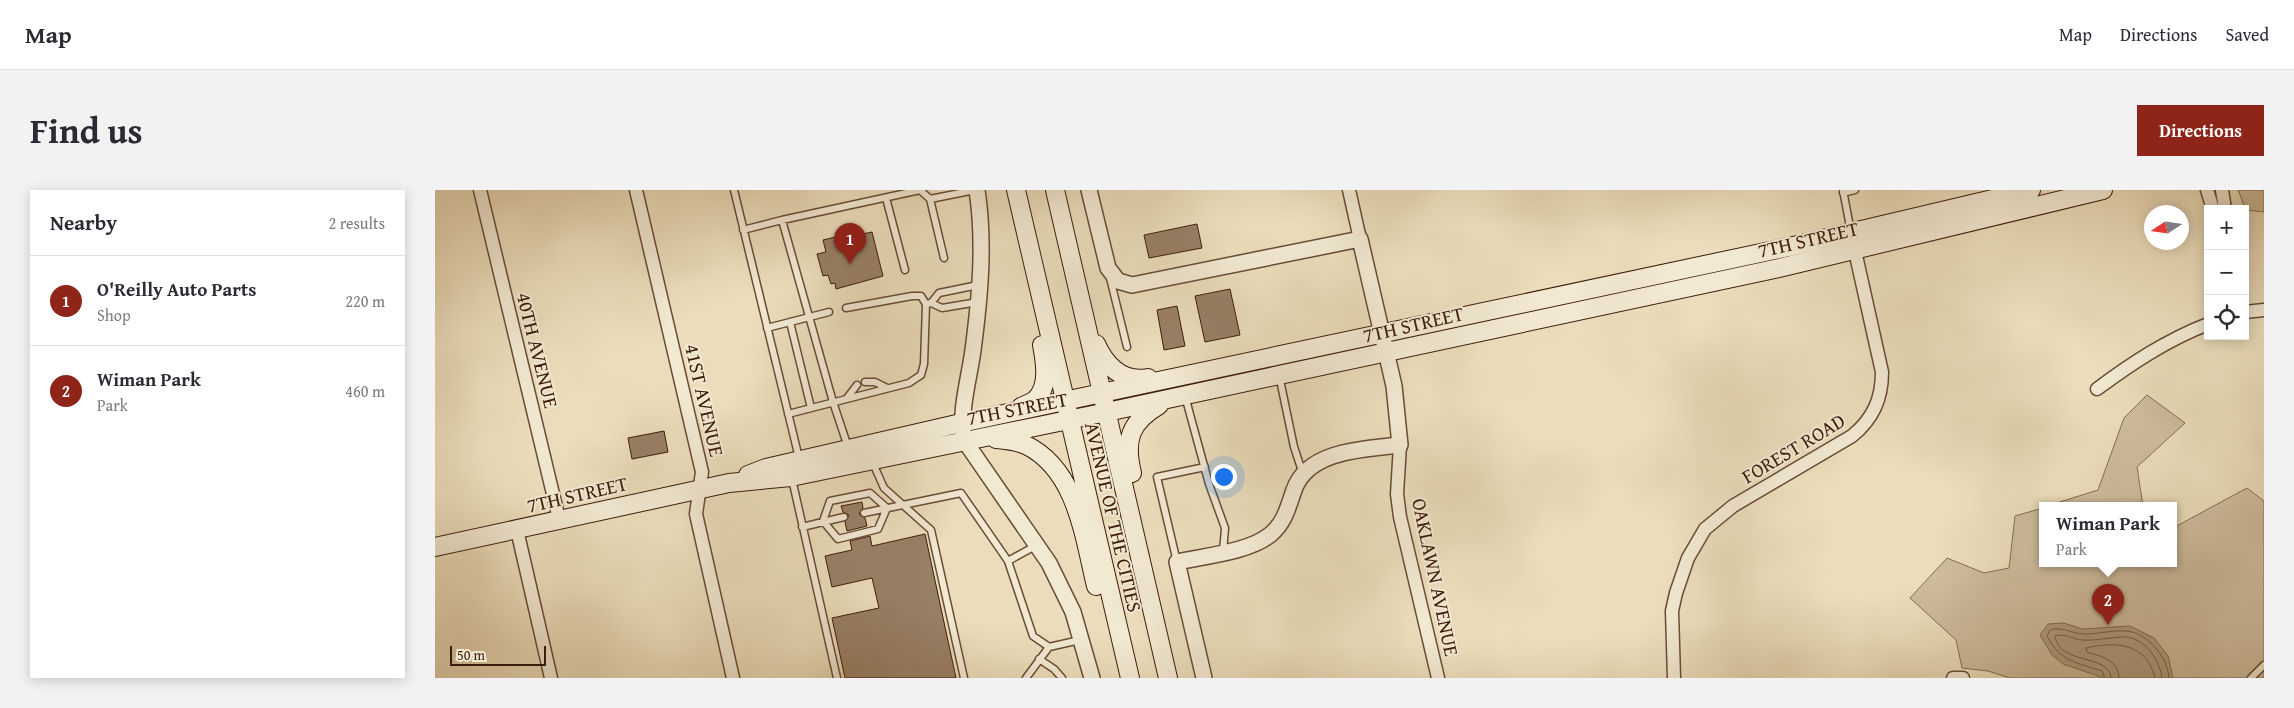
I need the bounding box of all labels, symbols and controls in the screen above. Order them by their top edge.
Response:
text: Map [25,17,72,52]
text: Map [2059,21,2092,48]
text: Directions [2120,21,2197,48]
text: Saved [2225,21,2269,48]
text: Find us [30,105,143,156]
button: Directions [2137,105,2264,156]
north arrow [2144,205,2189,250]
map controls [2204,205,2249,340]
button: + [2204,205,2249,250]
text: Nearby [50,207,117,238]
text: 2 results [328,211,385,235]
street label: 7TH STREET [1755,213,1861,265]
pin: 1 [834,223,866,264]
button: − [2204,250,2249,295]
text: O'Reilly Auto Parts [97,275,256,303]
text: 1 [62,289,70,313]
text: 220 m [345,289,385,313]
street label: 40TH AVENUE [510,289,566,411]
button: locate [2204,295,2249,340]
street label: 7TH STREET [1360,298,1466,350]
text: Shop [97,303,131,327]
street label: 41ST AVENUE [678,341,732,459]
text: Wiman Park [97,365,201,393]
text: 2 [62,379,70,403]
text: 460 m [345,379,385,403]
street label: 7TH STREET [964,384,1070,432]
text: Park [97,393,128,417]
street label: FOREST ROAD [1736,406,1850,490]
street label: AVENUE OF THE CITIES [1078,419,1150,615]
your location [1211,464,1237,490]
street label: 7TH STREET [524,468,630,520]
street label: OAKLAWN AVENUE [1405,495,1467,659]
popup [2039,502,2177,567]
text: Wiman Park [2056,509,2160,537]
text: Park [2056,537,2087,561]
pin: 2 [2092,584,2124,625]
scale bar [450,643,546,666]
text: 50 m [457,645,485,665]

